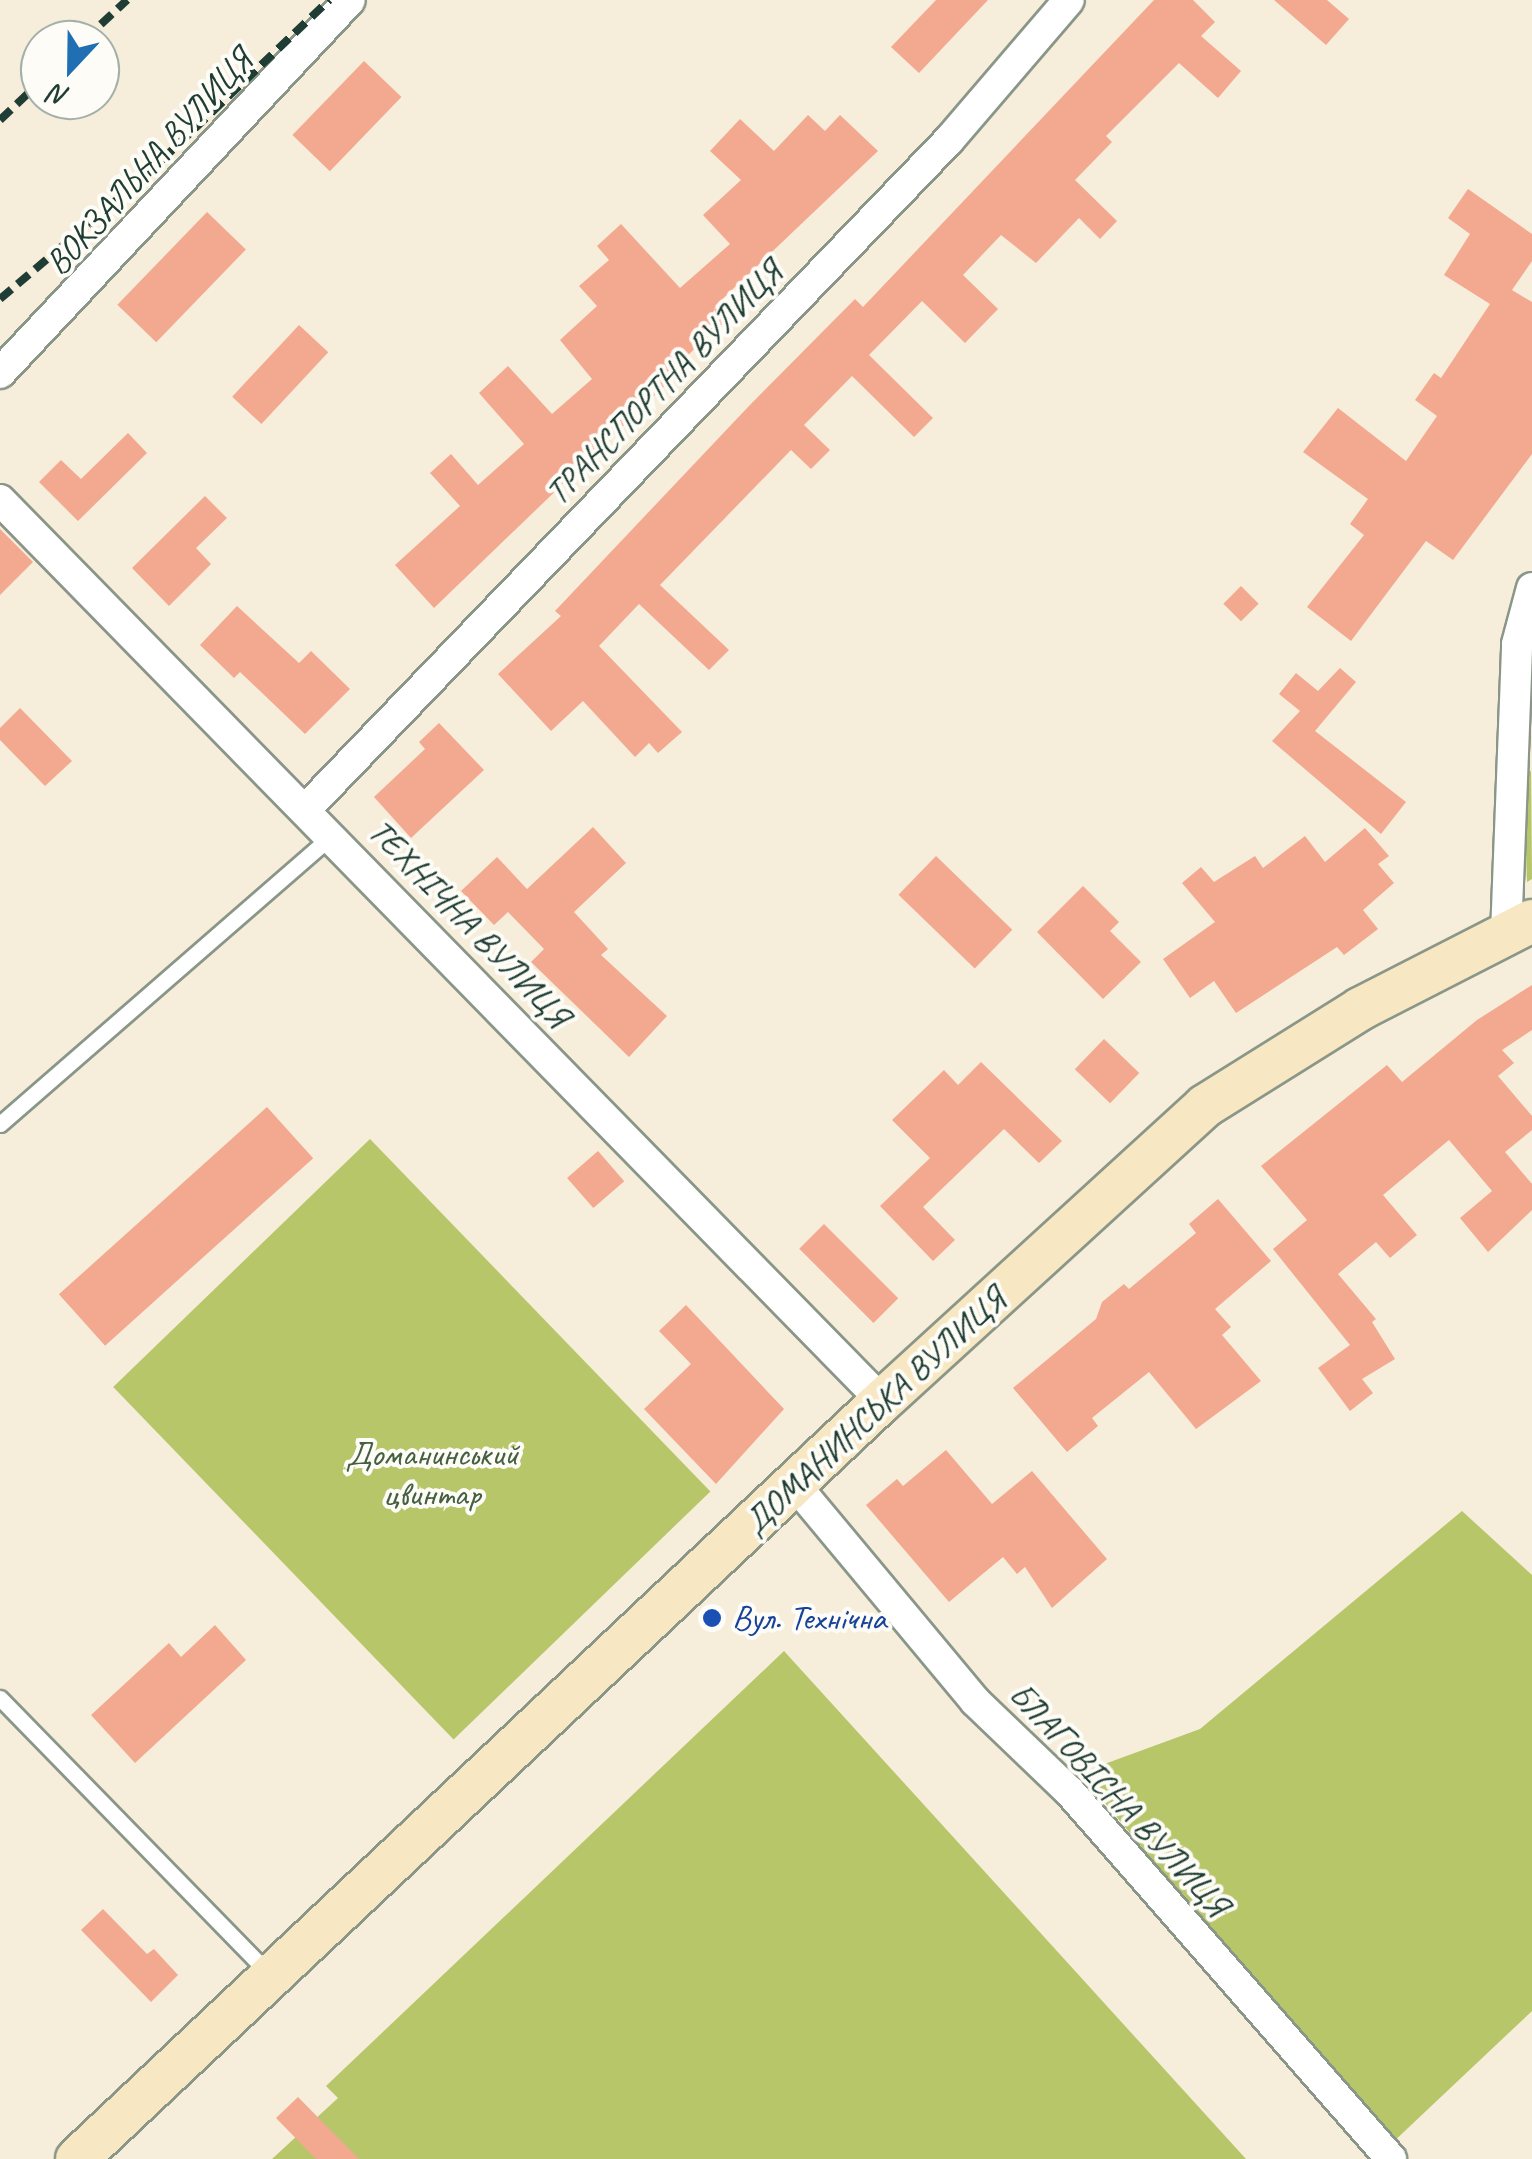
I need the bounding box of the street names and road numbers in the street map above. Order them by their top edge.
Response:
street label: ВОКЗАЛЬНА ВУЛИЦЯ [37,40,261,284]
street label: ТРАНСПОРТНА ВУЛИЦЯ [537,253,791,513]
street label: ТЕХНІЧНА ВУЛИЦЯ [360,812,578,1034]
street label: ДОМАНИНСЬКА ВУЛИЦЯ [735,1279,1013,1543]
street label: БЛАГОВІСНА ВУЛИЦЯ [1001,1675,1237,1923]

